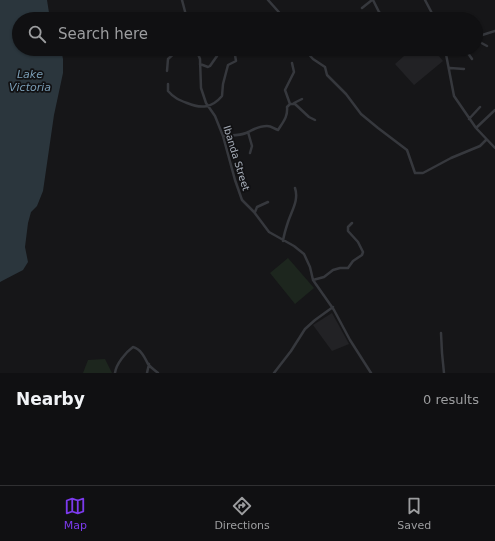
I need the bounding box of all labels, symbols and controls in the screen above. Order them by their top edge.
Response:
search box [12,12,483,56]
icon: search [26,23,48,45]
text: Search here [58,25,148,43]
water label: Lake Victoria [9,68,51,94]
street label: Ibanda Street [221,124,252,192]
text: Nearby [16,389,85,409]
text: 0 results [423,392,479,407]
tab: Map [64,495,87,532]
tab: Directions [214,495,270,532]
tab: Saved [397,495,431,532]

